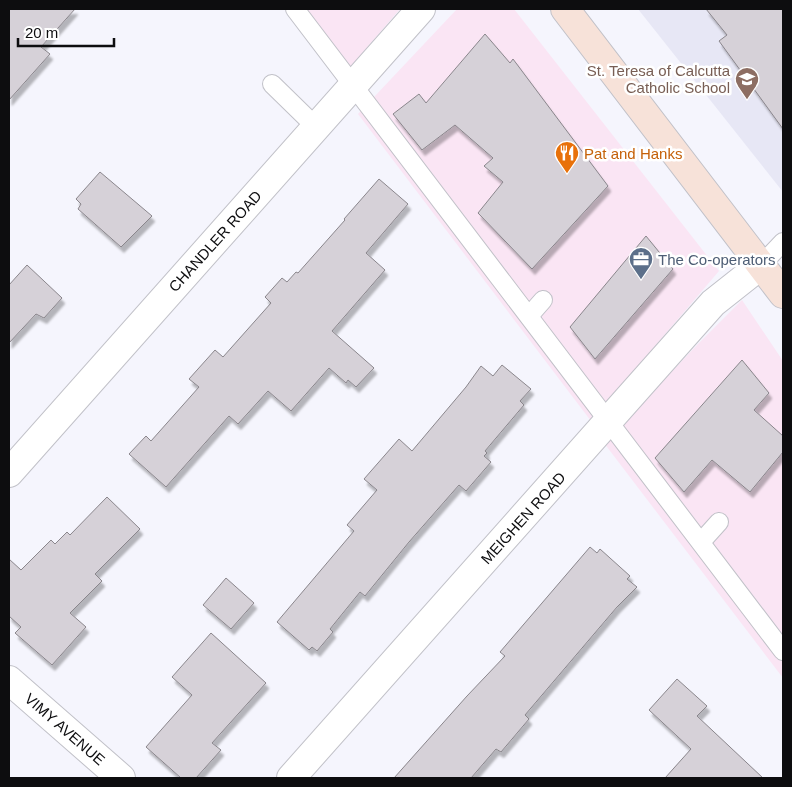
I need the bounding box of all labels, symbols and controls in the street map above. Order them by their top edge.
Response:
scale bar [18,15,114,47]
text: 20 m [25,24,58,41]
place label: St. Teresa of Calcutta Catholic School [587,62,731,96]
school or university icon: St. Teresa of Calcutta Catholic School [734,66,760,100]
restaurant icon: Pat and Hanks [554,140,580,174]
place label: Pat and Hanks [584,145,682,162]
street label: CHANDLER ROAD [165,187,265,295]
office icon: The Co-operators [628,246,654,280]
place label: The Co-operators [658,251,776,268]
street label: MEIGHEN ROAD [477,469,569,567]
street label: VIMY AVENUE [22,690,108,768]

